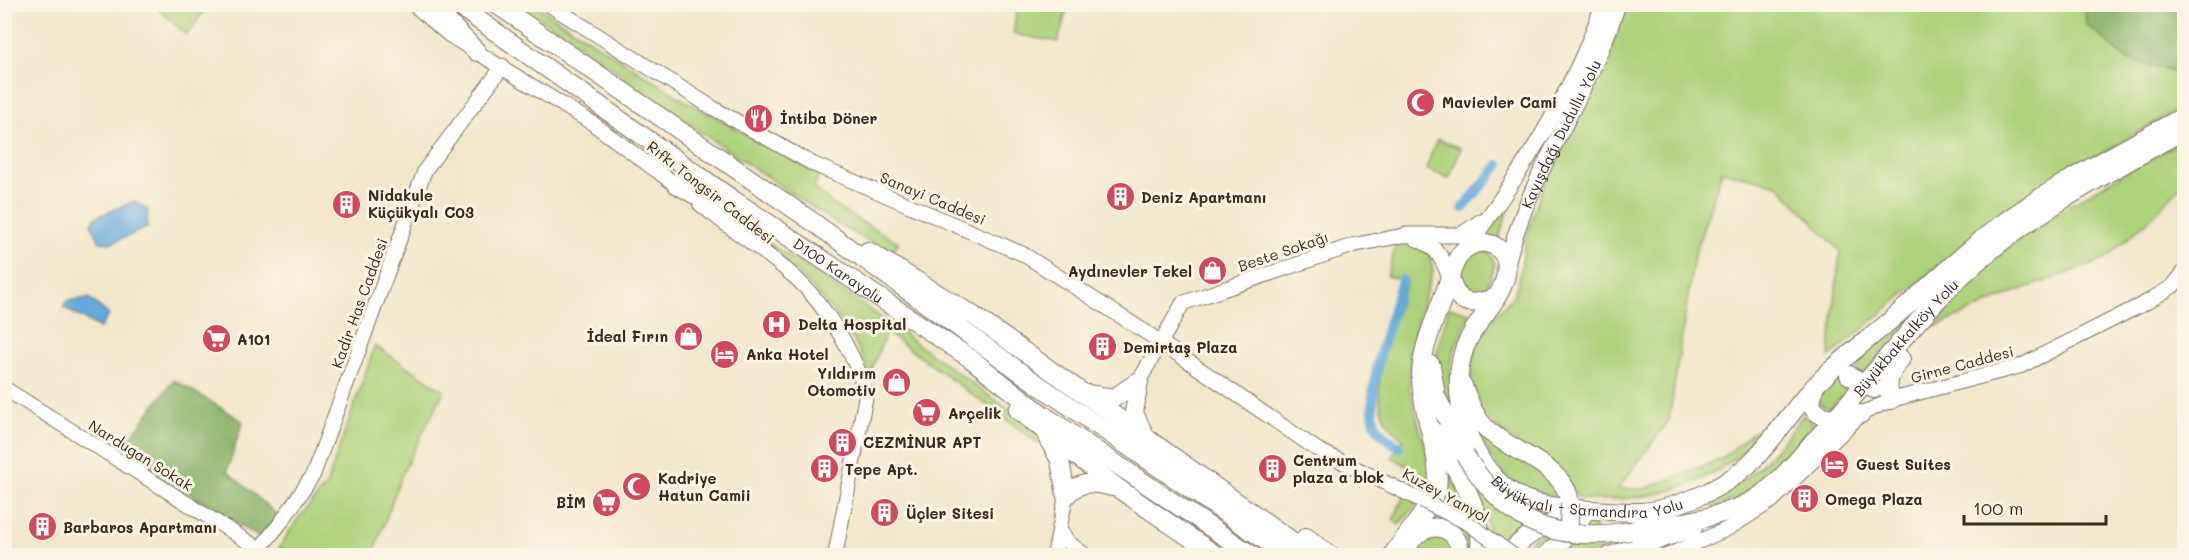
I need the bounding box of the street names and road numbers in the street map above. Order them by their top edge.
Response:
street label: Kayışdağı Dudullu Yolu [1516,56,1605,211]
street label: Rıfkı Tongsir Caddesi [643,136,779,248]
street label: Sanayi Caddesi [877,167,989,229]
street label: Beste Sokağı [1235,226,1331,276]
street label: D100 Karayolu [789,233,887,308]
street label: Kadir Has Caddesi [326,235,392,371]
street label: Büyükbakkalköy Yolu [1849,275,1963,400]
street label: Girne Caddesi [1908,341,2016,387]
street label: Nardugan Sokak [85,415,197,495]
street label: Kuzey Yanyol [1399,463,1493,527]
street label: Büyükyalı - Samandıra Yolu [1487,471,1686,522]

